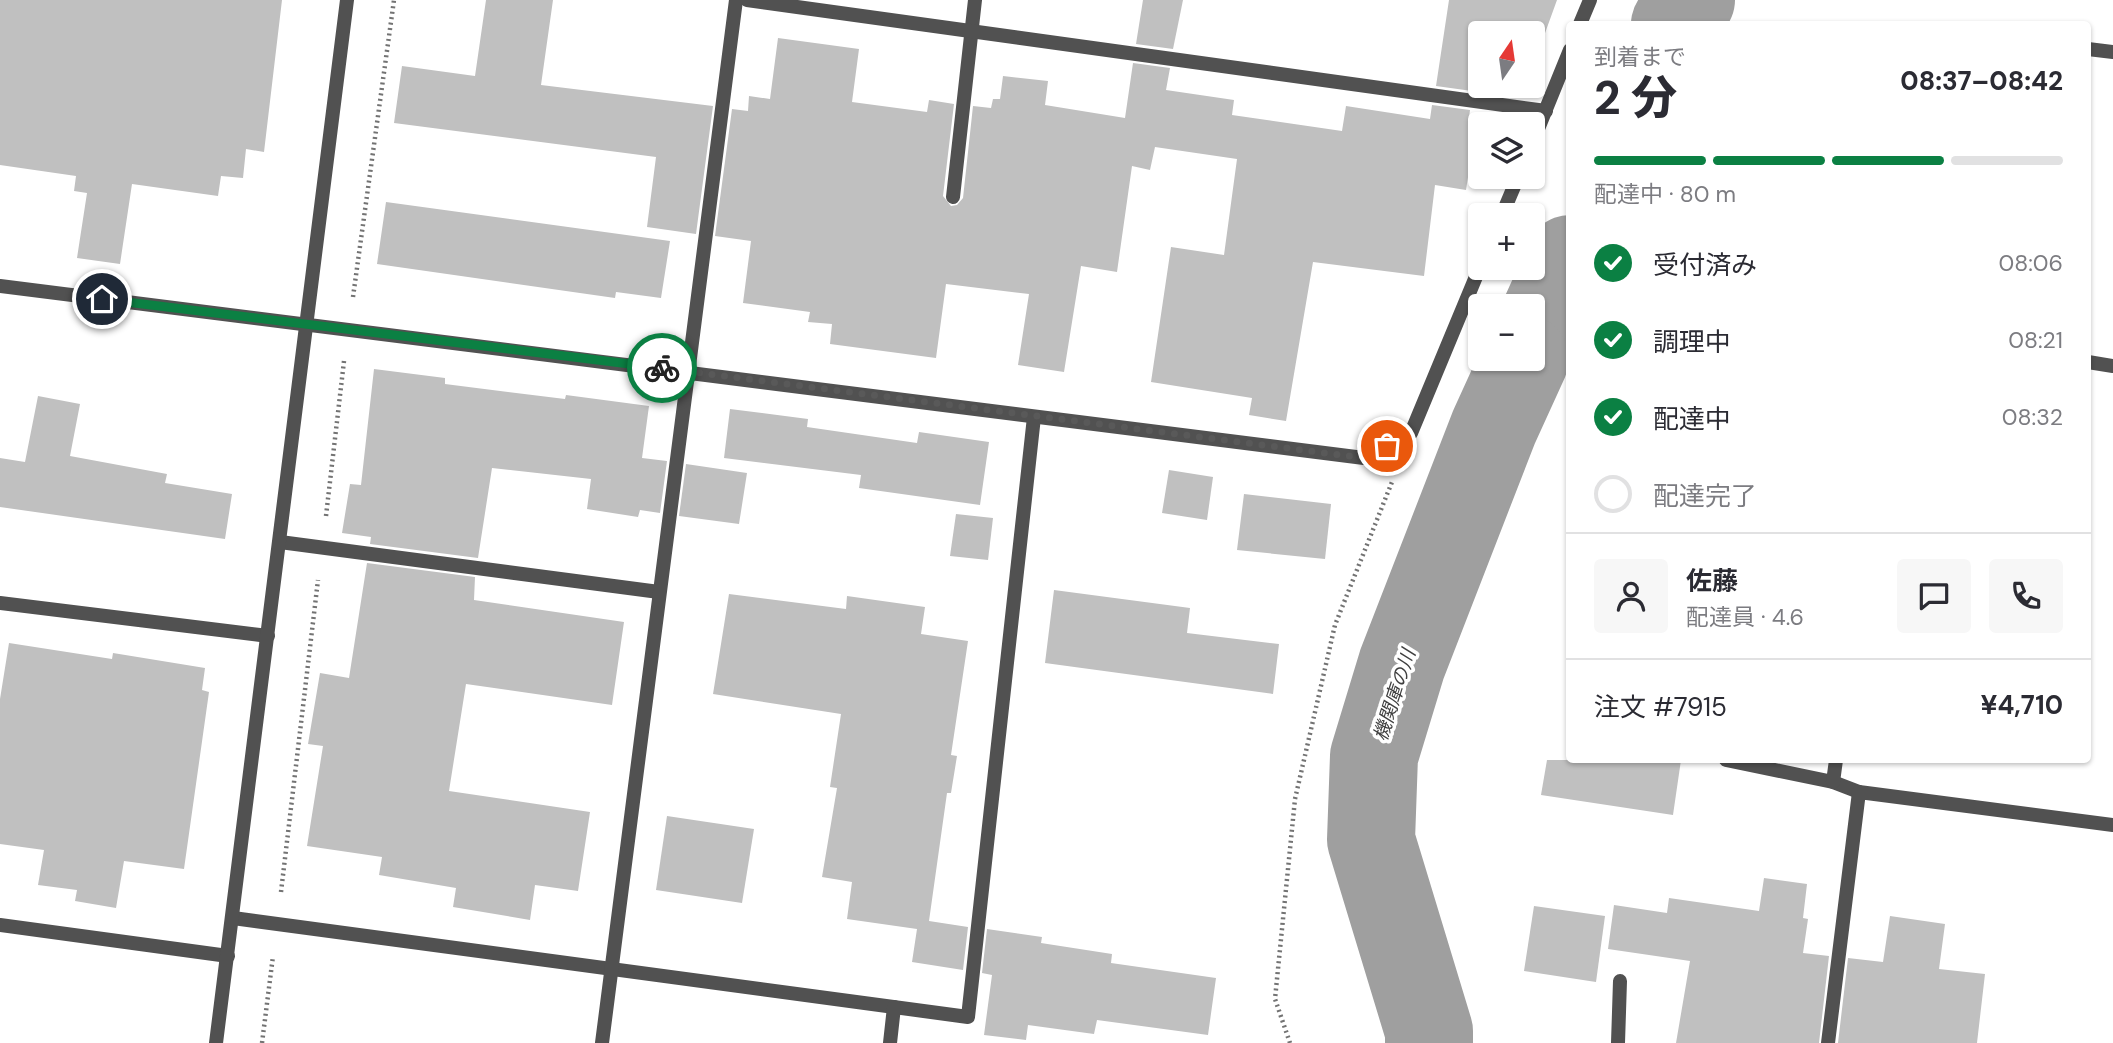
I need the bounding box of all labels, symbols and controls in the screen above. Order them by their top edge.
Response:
north arrow [1468,21,1545,98]
map controls [1468,21,1545,371]
text: 到着まで [1594,42,1686,72]
text: 08:37–08:42 [1900,64,2063,98]
text: 2 分 [1594,68,1677,128]
button: layers [1468,112,1545,189]
text: 配達中 · 80 m [1594,179,1736,209]
button: + [1468,203,1545,280]
icon: check [1594,244,1632,282]
text: 受付済み [1653,248,1757,282]
text: 08:06 [1998,248,2063,278]
pin [72,269,132,329]
icon: home [83,280,121,318]
button: − [1468,294,1545,371]
icon: check [1594,321,1632,359]
text: 調理中 [1653,325,1731,359]
text: 08:21 [2008,325,2063,355]
courier [627,333,697,403]
icon: bike [643,349,681,387]
icon: check [1594,398,1632,436]
text: 配達中 [1653,402,1731,436]
text: 08:32 [2002,402,2063,432]
pin [1357,416,1417,476]
icon: bag [1368,427,1406,465]
text: 配達完了 [1653,479,1757,513]
button: person [1594,559,1668,633]
button: chat [1897,559,1971,633]
button: phone [1989,559,2063,633]
text: 佐藤 [1686,564,1738,598]
text: 配達員 · 4.6 [1686,602,1804,632]
water label: 機関庫の川 [1368,644,1422,744]
text: ¥4,710 [1981,688,2063,722]
text: 注文 #7915 [1594,690,1727,724]

